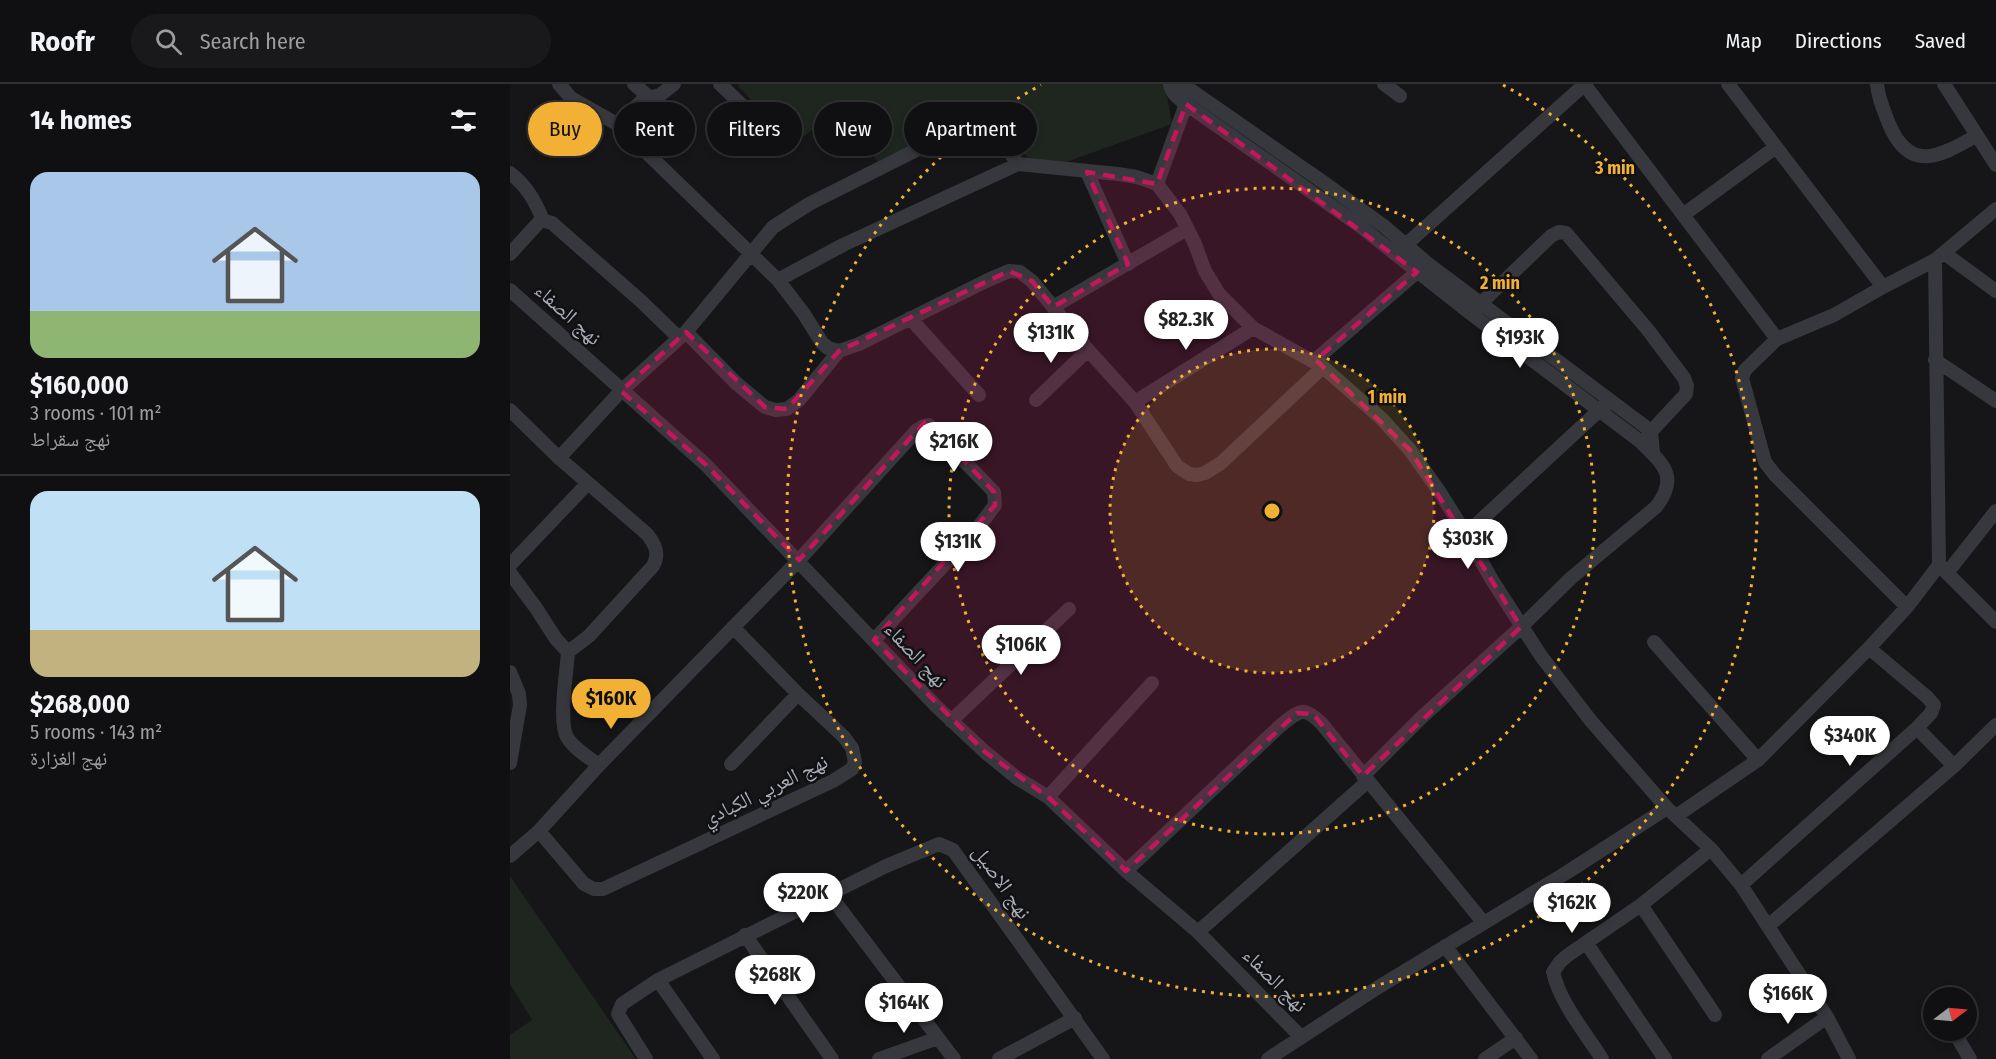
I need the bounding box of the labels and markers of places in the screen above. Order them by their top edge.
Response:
pin: $82.3K [1137,300,1235,351]
pin: $131K [1009,313,1093,364]
pin: $193K [1478,318,1562,369]
pin: $216K [912,422,996,473]
centre of rings [1262,501,1282,521]
pin: $303K [1426,519,1510,570]
pin: $131K [916,522,1000,573]
pin: $106K [979,625,1063,676]
pin: $160K [569,679,653,730]
pin: $340K [1808,716,1892,767]
pin: $220K [761,873,845,924]
pin: $162K [1530,883,1614,934]
pin: $268K [733,955,817,1006]
pin: $166K [1746,974,1830,1025]
pin: $164K [862,983,946,1034]

